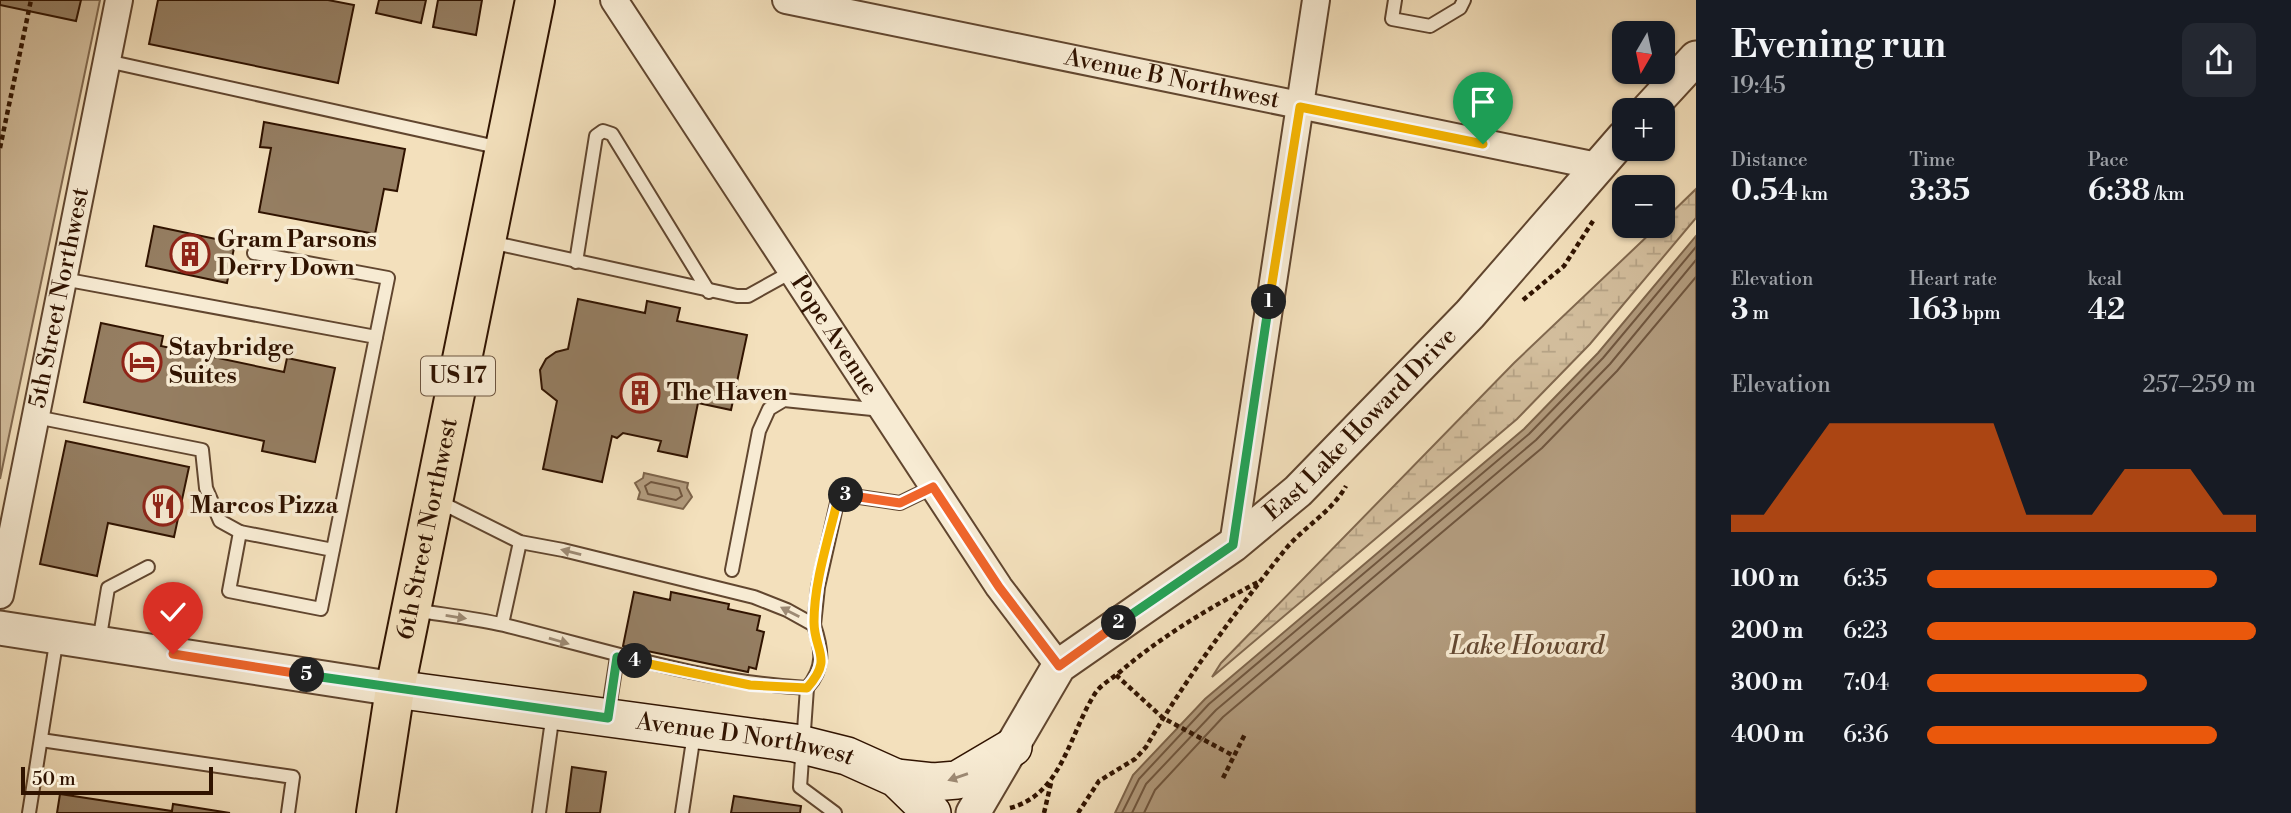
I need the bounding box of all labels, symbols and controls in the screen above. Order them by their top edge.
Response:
north arrow [1612,21,1675,84]
map controls [1612,21,1675,238]
text: Evening run [1731,22,1946,69]
button: share [2182,23,2256,97]
street label: Avenue B Northwest [1061,42,1283,116]
pin [1453,72,1513,144]
text: 19:45 [1731,72,1786,100]
icon: arrive [1464,83,1502,121]
button: + [1612,98,1675,161]
text: Distance [1731,148,1808,172]
text: Time [1909,148,1955,172]
text: Pace [2088,148,2128,172]
text: 0.54 [1731,172,1798,210]
text: 3:35 [1909,172,1970,210]
text: 6:38 [2088,172,2150,210]
button: − [1612,175,1675,238]
text: km [1798,182,1828,206]
text: /km [2150,182,2185,206]
street label: 5th Street Northwest [23,184,96,411]
place label: Gram Parsons Derry Down [217,225,377,283]
building icon: Gram Parsons Derry Down [169,233,211,275]
text: Elevation [1731,267,1813,291]
text: Heart rate [1909,267,1997,291]
text: kcal [2088,267,2122,291]
street label: Pope Avenue [783,269,884,401]
pin: 1 [1252,284,1286,320]
text: 1 [1264,289,1273,313]
text: 3 [1731,291,1749,329]
text: 163 [1909,291,1958,329]
text: 42 [2088,291,2125,329]
text: m [1749,301,1769,325]
text: bpm [1958,301,2001,325]
street label: East Lake Howard Drive [1258,321,1463,528]
place label: Staybridge Suites [169,333,294,391]
hotel icon: Staybridge Suites [121,341,163,383]
road number: US 17 [421,356,495,396]
text: Elevation [1731,371,1831,399]
text: 257–259 m [2142,371,2256,399]
building icon: The Haven [619,372,661,414]
place label: The Haven [667,378,788,408]
street label: 6th Street Northwest [390,415,465,642]
pin: 3 [828,477,864,512]
text: 3 [840,482,851,506]
restaurant icon: Marcos Pizza [142,485,184,527]
place label: Marcos Pizza [190,491,339,521]
one-way arrow [560,546,582,557]
text: 100 m [1731,565,1799,593]
text: 6:35 [1843,565,1888,593]
pin [143,582,203,654]
icon: check [154,593,192,631]
pin: 2 [1102,606,1136,640]
one-way arrow [780,607,800,618]
text: 2 [1113,610,1124,634]
one-way arrow [445,612,467,623]
text: 200 m [1731,617,1803,645]
text: 6:23 [1843,617,1888,645]
water label: Lake Howard [1449,630,1606,662]
one-way arrow [549,636,570,646]
pin: 4 [618,644,652,678]
text: 4 [628,648,641,672]
pin: 5 [290,658,324,692]
text: 5 [301,662,312,686]
text: 300 m [1731,669,1803,697]
text: 7:04 [1843,669,1889,697]
street label: Avenue D Northwest [634,707,860,773]
text: 400 m [1731,721,1804,749]
text: 6:36 [1843,721,1889,749]
scale bar [21,764,214,796]
text: 50 m [32,767,76,791]
one-way arrow [947,772,968,783]

